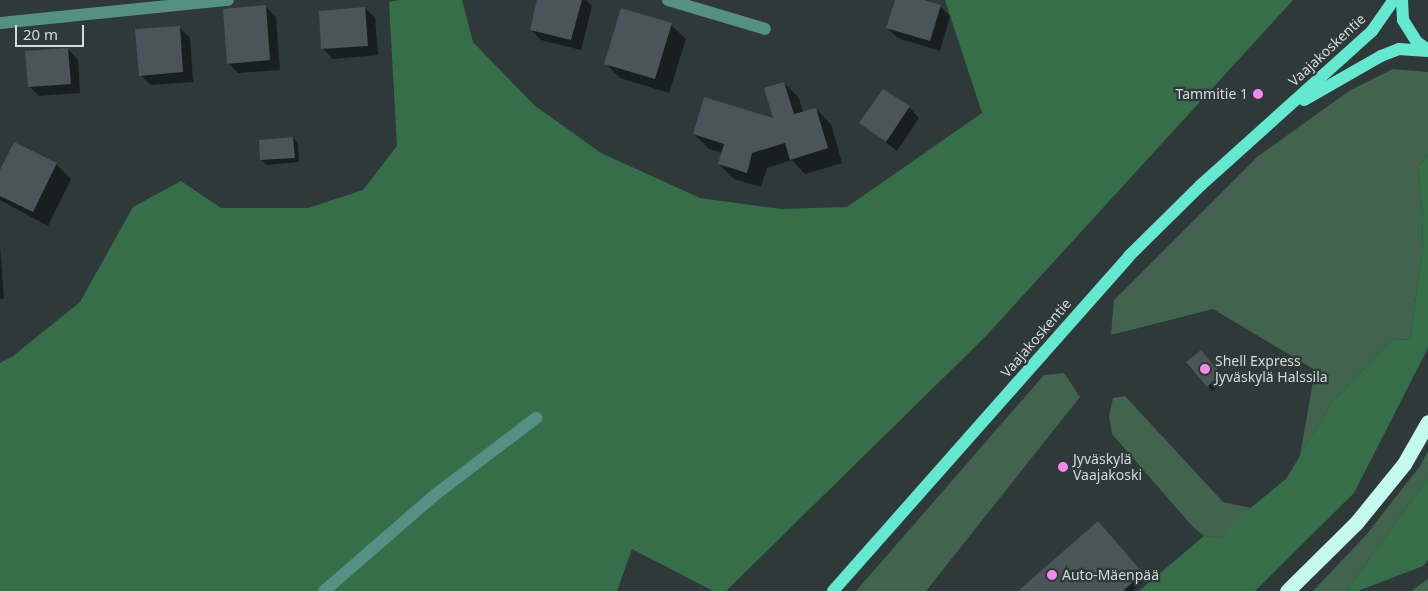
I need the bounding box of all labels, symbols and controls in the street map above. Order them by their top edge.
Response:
street label: Vaajakoskentie [1285,10,1369,90]
scale bar [18,15,86,47]
text: 20 m [23,24,58,44]
place label: Tammitie 1 [1175,86,1248,102]
marker: Tammitie 1 [1252,88,1264,100]
street label: Vaajakoskentie [997,295,1075,381]
place label: Shell Express Jyväskylä Halssila [1215,353,1328,386]
marker: Shell Express Jyväskylä Halssila [1199,363,1211,375]
place label: Jyväskylä Vaajakoski [1073,451,1142,484]
marker: Jyväskylä Vaajakoski [1057,461,1069,473]
place label: Auto-Mäenpää [1062,567,1159,583]
marker: Auto-Mäenpää [1046,569,1058,581]

